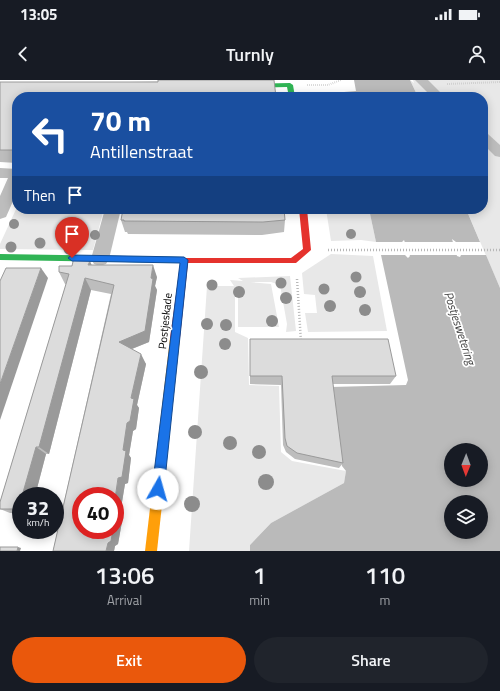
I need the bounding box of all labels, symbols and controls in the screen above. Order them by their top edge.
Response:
text: 13:05 [20,3,57,26]
text: Turnly [226,41,274,68]
icon: back [12,43,34,65]
icon: person [466,43,488,65]
text: 70 m [90,99,151,142]
icon: left [24,108,76,160]
text: Antillenstraat [90,138,193,165]
text: Then [24,184,56,207]
icon: arrive [64,184,86,206]
pin [55,217,89,258]
icon: arrive [61,223,83,245]
water label: Postjeswetering [439,289,481,368]
street label: Postjeskade [154,292,176,350]
north arrow [444,443,488,487]
map controls [444,443,488,539]
position arrow [137,468,179,510]
speed limit sign: 40 [72,487,124,539]
text: 32 [27,492,49,523]
button: layers [444,495,488,539]
text: km/h [27,515,49,530]
text: 13:06 [95,557,154,593]
text: 1 [253,557,266,593]
text: 110 [365,557,405,593]
text: Arrival [107,590,142,610]
text: min [249,590,270,610]
text: m [380,590,390,610]
button: Exit [12,637,246,683]
button: Share [254,637,488,683]

